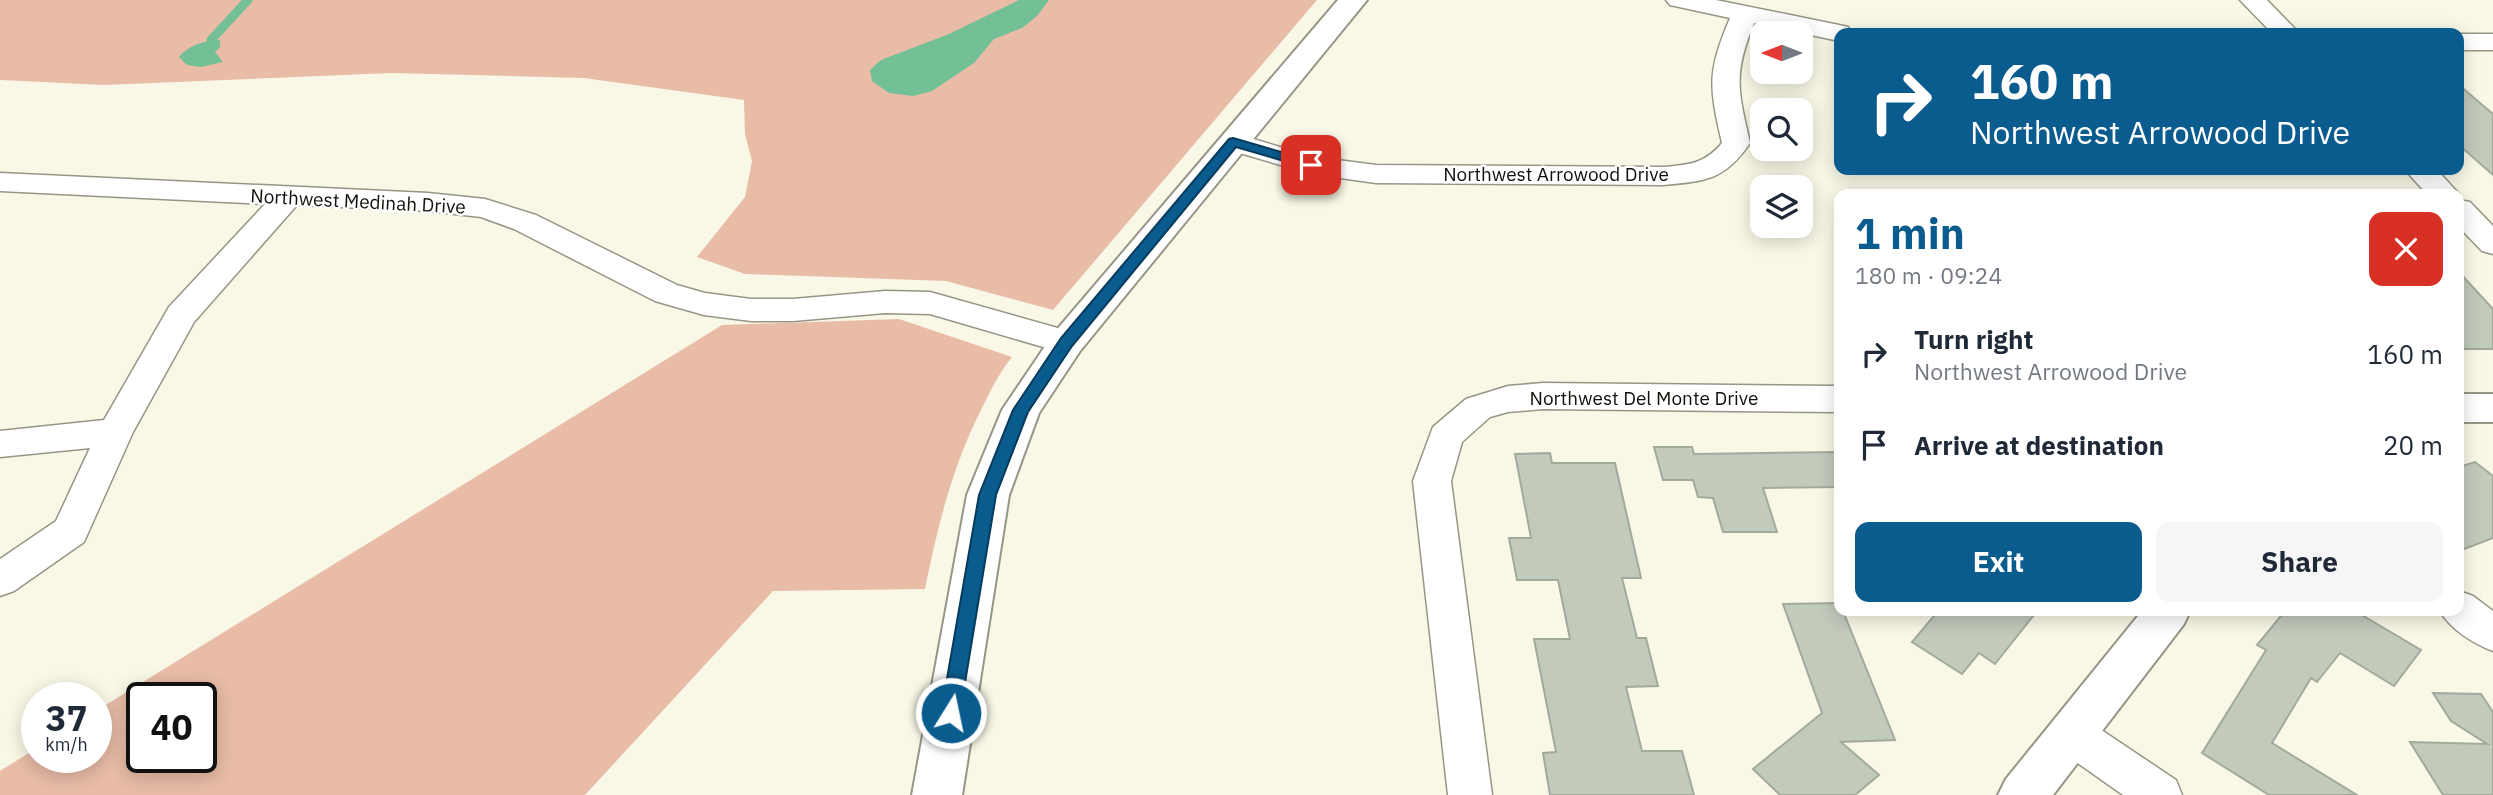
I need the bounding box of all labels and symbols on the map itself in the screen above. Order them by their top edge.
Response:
north arrow [1750,21,1813,84]
pin [1281,135,1341,195]
street label: Northwest Arrowood Drive [1443,162,1669,186]
street label: Northwest Medinah Drive [250,183,466,219]
street label: Northwest Del Monte Drive [1530,386,1759,410]
position arrow [914,676,988,750]
speed limit sign: 40 [126,682,217,773]

